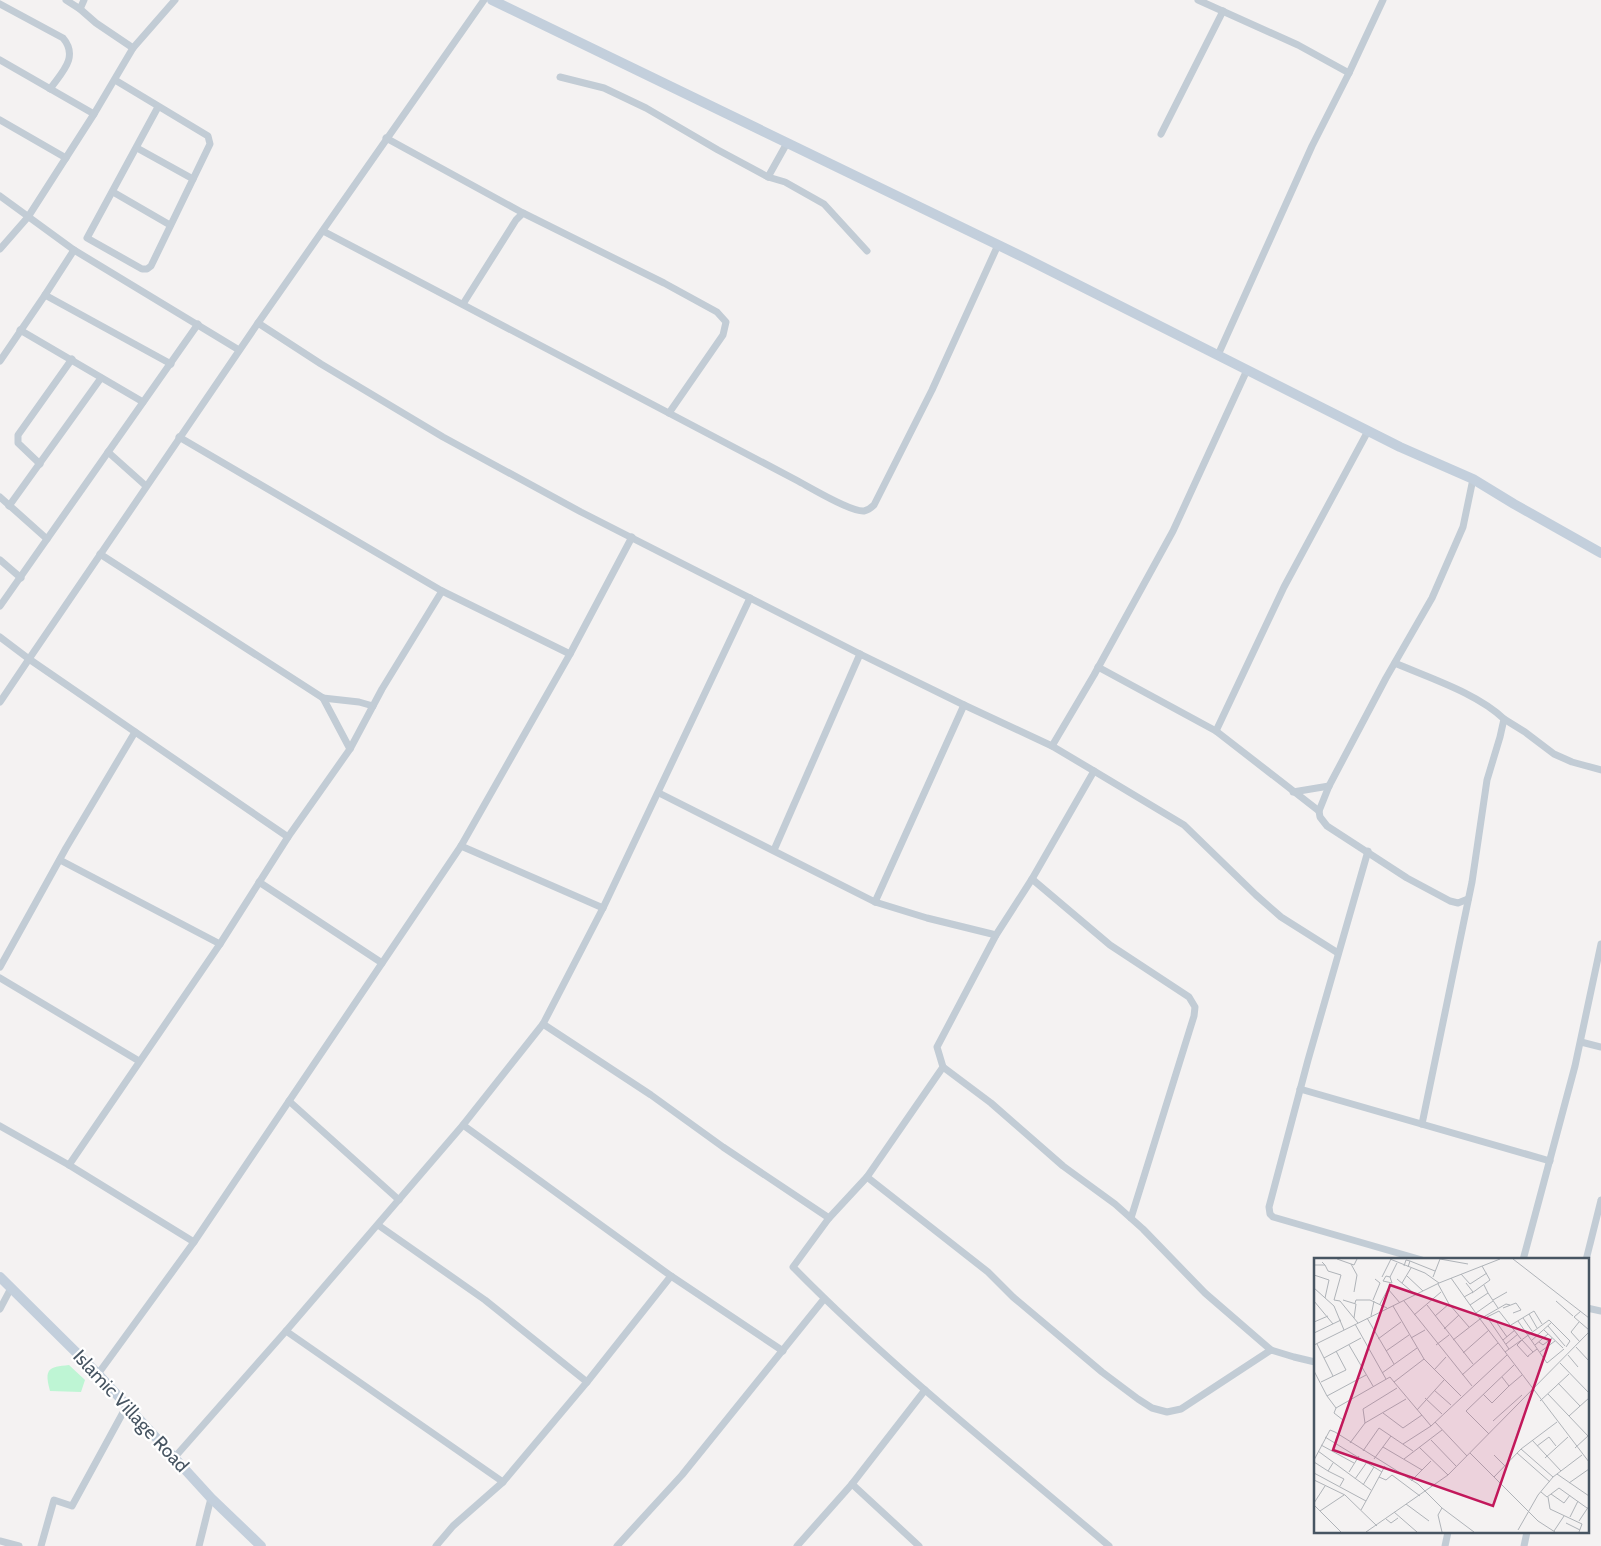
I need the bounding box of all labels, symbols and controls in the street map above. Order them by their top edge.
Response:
inset map [1314,1258,1588,1534]
street label: Islamic Village Road [68,1345,194,1477]

